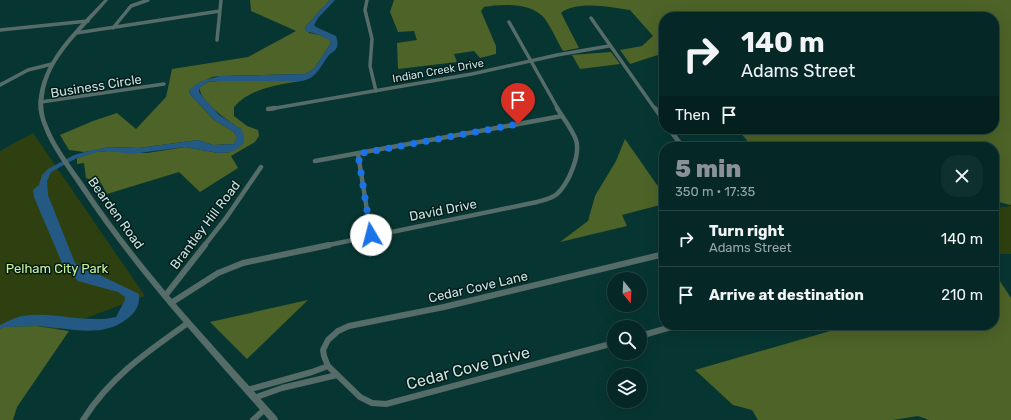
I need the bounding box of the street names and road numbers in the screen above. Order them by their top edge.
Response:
street label: Indian Creek Drive [391,57,485,85]
street label: Business Circle [49,71,143,101]
street label: Bearden Road [85,174,147,252]
street label: Brantley Hill Road [167,178,243,272]
street label: David Drive [408,196,478,224]
street label: Cedar Cove Lane [427,268,529,306]
street label: Cedar Cove Drive [404,342,532,394]

